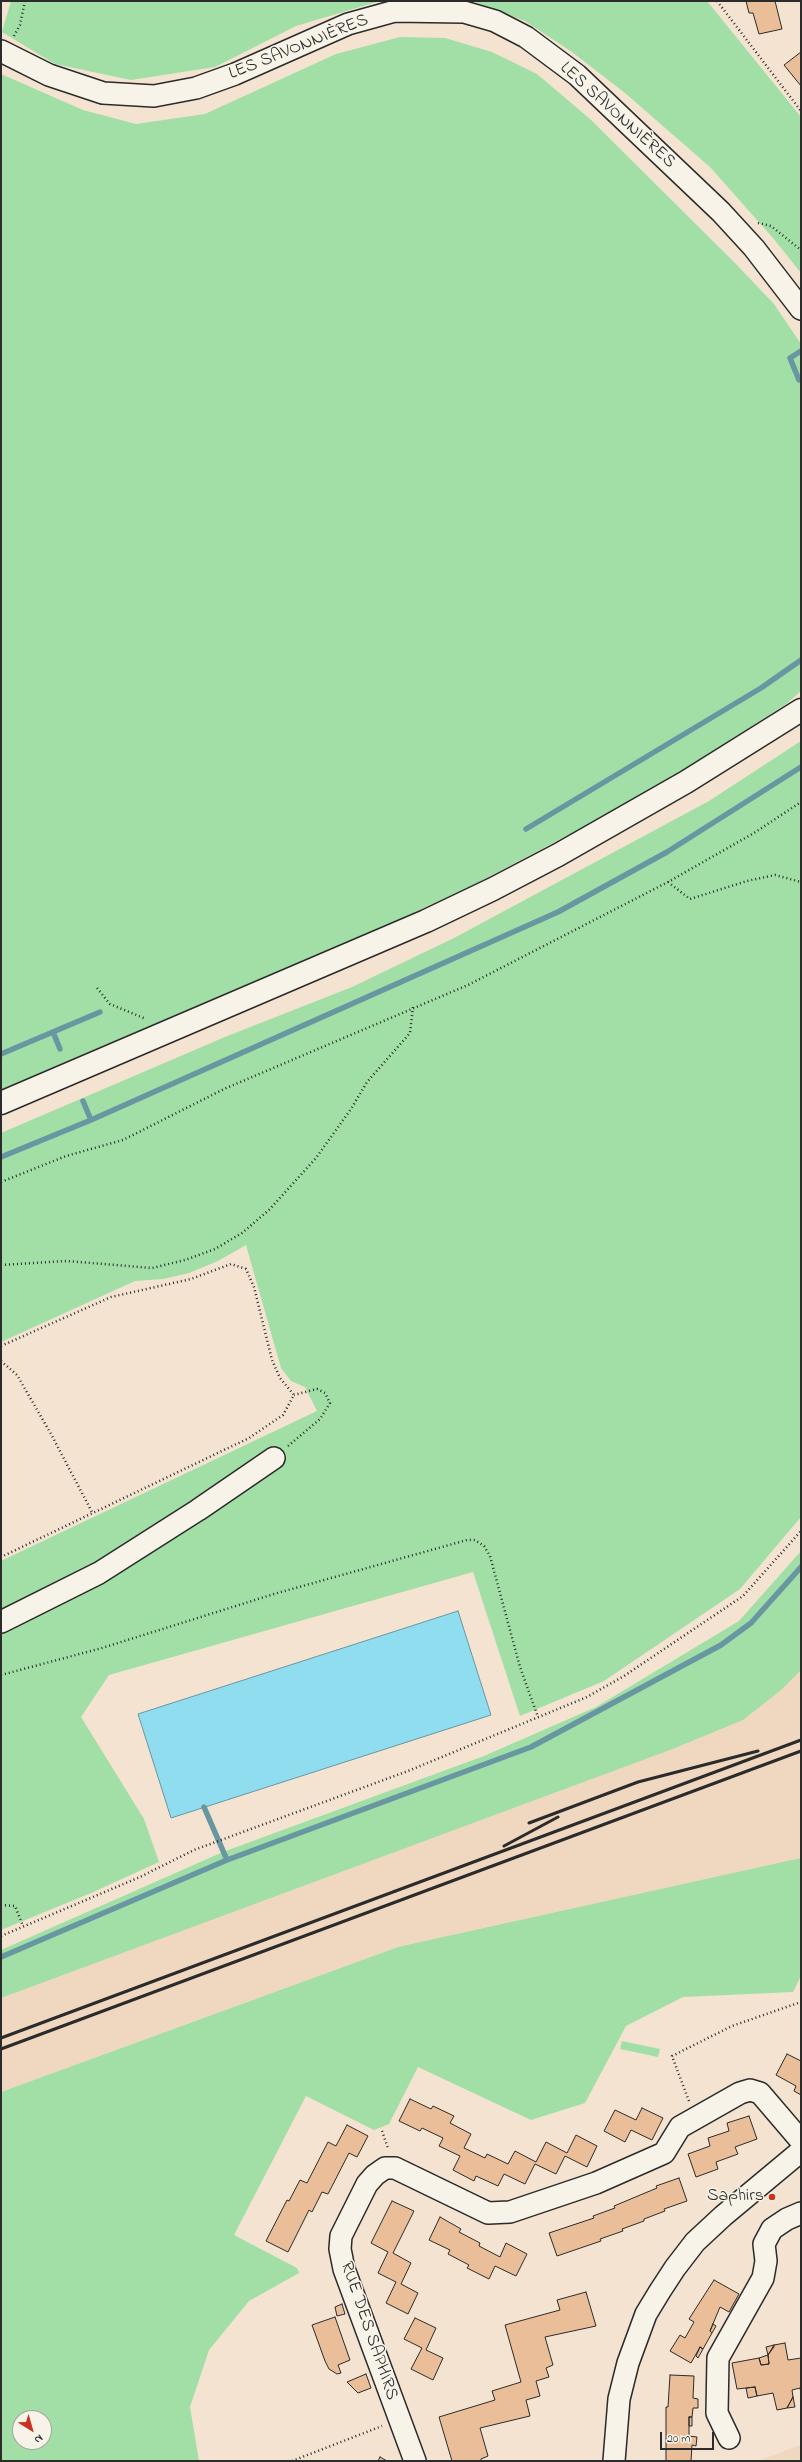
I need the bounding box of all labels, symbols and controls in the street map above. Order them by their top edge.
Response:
street label: LES SAVONNIÈRES [226,10,372,86]
street label: LES SAVONNIÈRES [555,58,679,174]
place label: Saphirs [707,2186,764,2208]
marker: Saphirs [767,2192,777,2202]
street label: RUE DES SAPHIRS [334,2259,402,2403]
north arrow [12,2410,52,2450]
scale bar [662,2424,716,2450]
text: N [31,2430,46,2447]
text: 20 m [667,2430,690,2448]

